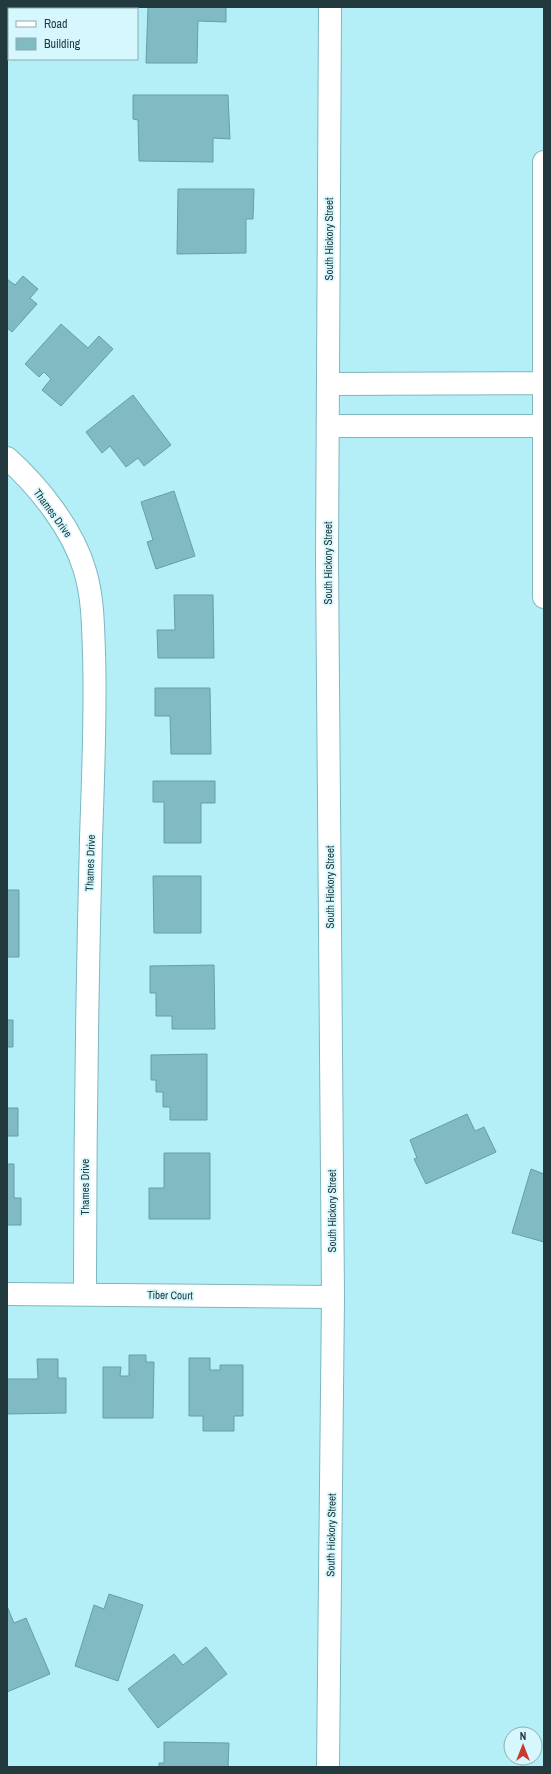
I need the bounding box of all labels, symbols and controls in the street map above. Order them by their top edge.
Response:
legend [8,8,138,60]
text: Road [44,16,68,32]
text: Building [44,36,81,52]
street label: South Hickory Street [322,197,336,281]
street label: Thames Drive [31,486,75,540]
street label: South Hickory Street [321,521,335,605]
street label: Thames Drive [82,834,98,892]
street label: South Hickory Street [323,845,337,929]
street label: Thames Drive [78,1159,92,1215]
street label: South Hickory Street [325,1169,339,1253]
street label: Tiber Court [147,1288,193,1302]
street label: South Hickory Street [323,1493,339,1577]
north arrow [503,1726,543,1766]
text: N [520,1729,526,1743]

